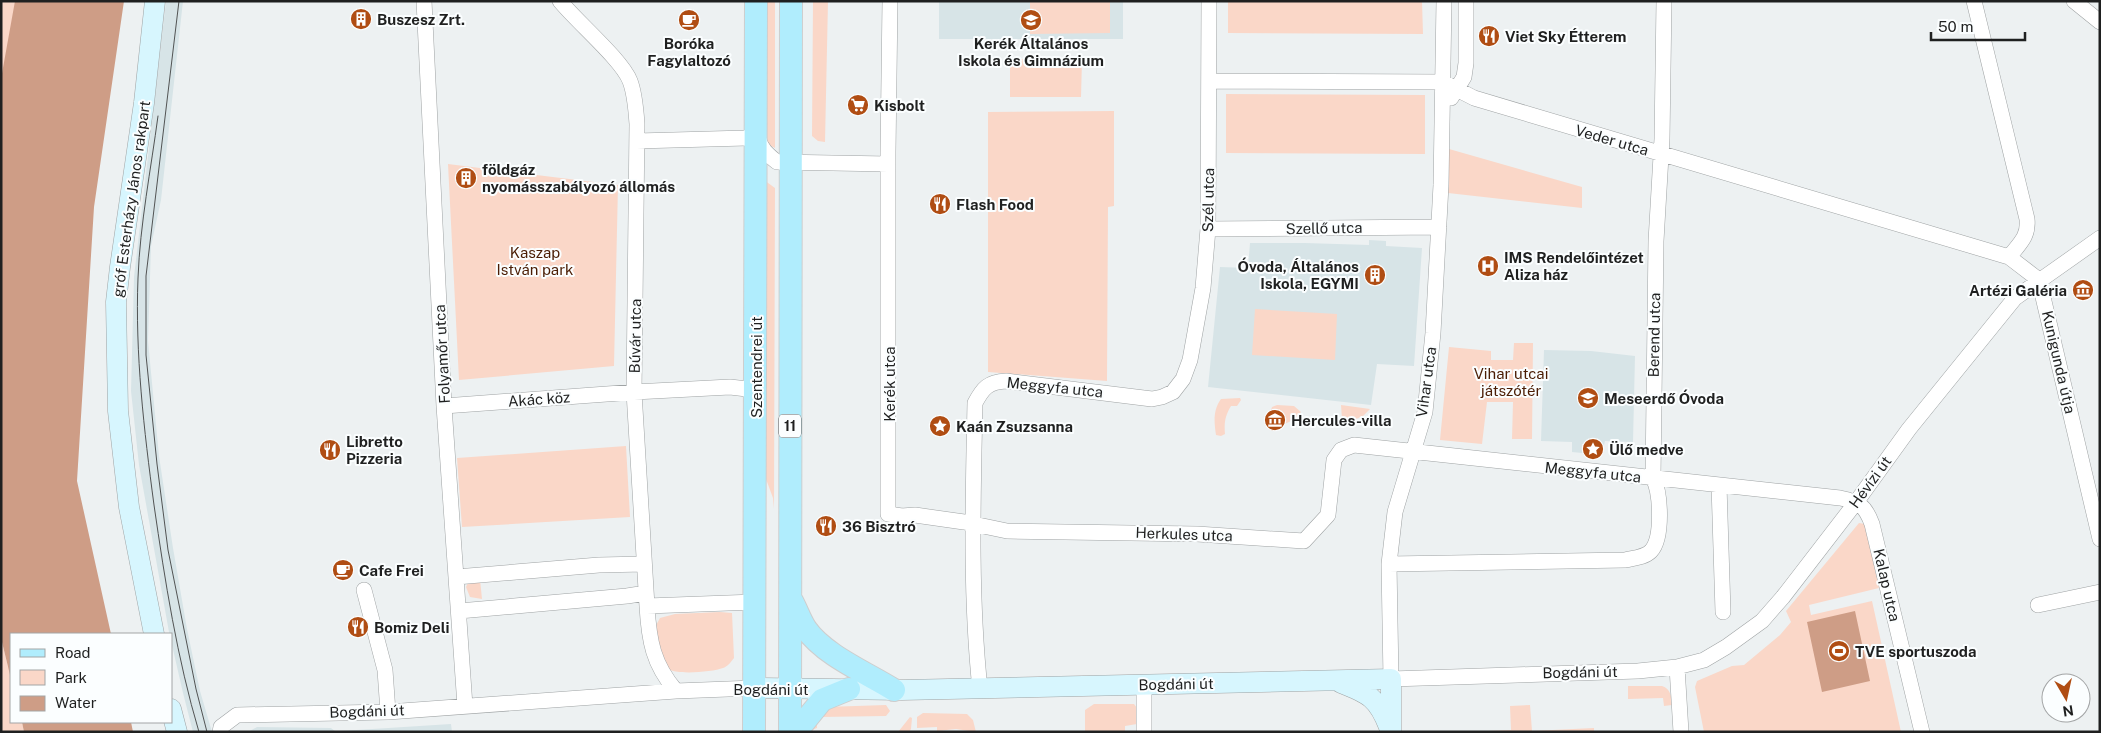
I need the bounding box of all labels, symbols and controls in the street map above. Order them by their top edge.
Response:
building icon: Buszesz Zrt. [349,7,373,31]
cafe icon: Boróka Fagylaltozó [677,8,701,32]
school or university icon: Kerék Általános Iskola és Gimnázium [1019,8,1043,32]
scale bar [1931,10,2025,42]
place label: Buszesz Zrt. [377,11,465,28]
text: 50 m [1938,18,1973,35]
restaurant icon: Viet Sky Étterem [1477,24,1501,48]
place label: Viet Sky Étterem [1505,28,1626,45]
place label: Boróka Fagylaltozó [647,35,731,69]
place label: Kerék Általános Iskola és Gimnázium [958,35,1104,69]
supermarket icon: Kisbolt [846,93,870,117]
place label: Kisbolt [874,97,925,114]
street label: gróf Esterházy János rakpart [109,99,153,298]
street label: Veder utca [1573,121,1651,159]
place label: földgáz nyomásszabályozó állomás [482,161,675,195]
building icon: földgáz nyomásszabályozó állomás [454,166,478,190]
street label: Szél utca [1199,168,1217,232]
restaurant icon: Flash Food [928,192,952,216]
place label: Flash Food [956,196,1034,213]
street label: Szellő utca [1285,219,1363,237]
park label: Kaszap István park [497,244,573,278]
place label: IMS Rendelőintézet Aliza ház [1504,249,1644,283]
hospital icon: IMS Rendelőintézet Aliza ház [1476,254,1500,278]
place label: Óvoda, Általános Iskola, EGYMI [1237,257,1359,292]
building icon: Óvoda, Általános Iskola, EGYMI [1363,263,1387,287]
museum icon: Artézi Galéria [2071,278,2095,302]
place label: Artézi Galéria [1969,282,2067,299]
street label: Berend utca [1645,292,1663,378]
street label: Búvár utca [626,299,644,373]
street label: Folyamőr utca [431,304,453,404]
street label: Kunigunda útja [2039,309,2079,415]
street label: Szentendrei út [748,316,765,418]
street label: Kerék utca [881,346,898,422]
street label: Vihar utca [1413,346,1439,418]
park label: Vihar utcai játszótér [1474,365,1548,399]
street label: Meggyfa utca [1006,373,1104,401]
school or university icon: Meseerdő Óvoda [1576,386,1600,410]
street label: Akác köz [507,388,571,410]
place label: Meseerdő Óvoda [1604,389,1724,407]
museum icon: Hercules-villa [1263,408,1287,432]
place label: Hercules-villa [1291,412,1392,429]
road number: 11 [779,414,801,438]
place icon: Kaán Zsuzsanna [928,414,952,438]
place label: Kaán Zsuzsanna [956,418,1073,435]
place label: Libretto Pizzeria [346,433,403,467]
place icon: Ülő medve [1581,437,1605,461]
restaurant icon: Libretto Pizzeria [318,438,342,462]
place label: Ülő medve [1609,441,1684,458]
street label: Hévízi út [1845,453,1895,511]
street label: Meggyfa utca [1544,458,1642,486]
restaurant icon: 36 Bisztró [814,514,838,538]
place label: 36 Bisztró [842,518,916,535]
street label: Herkules utca [1135,524,1233,544]
street label: Kalap utca [1870,547,1904,623]
cafe icon: Cafe Frei [331,558,355,582]
place label: Cafe Frei [359,562,424,579]
restaurant icon: Bomiz Deli [346,615,370,639]
place label: Bomiz Deli [374,619,450,636]
legend [10,633,172,723]
sports icon: TVE sportuszoda [1827,639,1851,663]
place label: TVE sportuszoda [1855,643,1976,660]
text: Road [55,644,91,661]
street label: Bogdáni út [1542,663,1618,681]
text: Park [55,669,87,686]
north arrow [2041,673,2091,723]
street label: Bogdáni út [1138,675,1214,693]
street label: Bogdáni út [733,681,809,698]
text: Water [55,694,97,711]
street label: Bogdáni út [329,701,405,721]
text: N [2061,702,2075,720]

